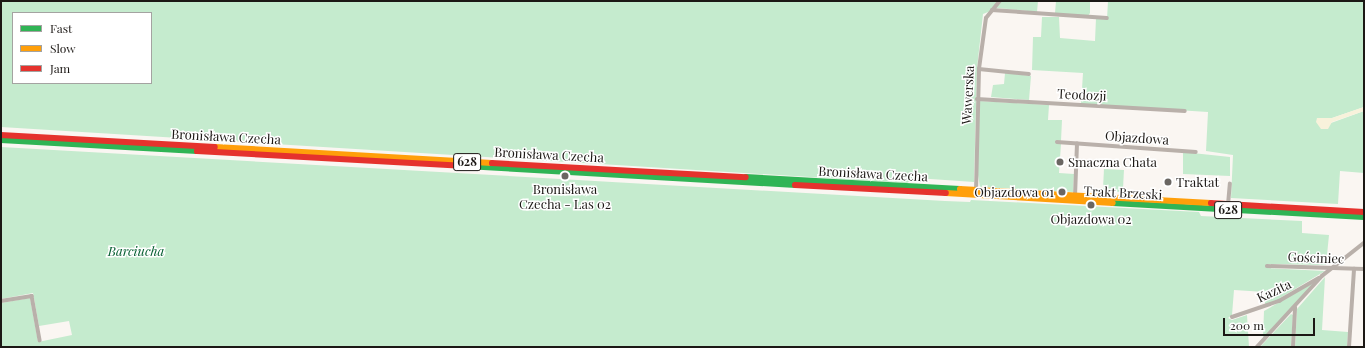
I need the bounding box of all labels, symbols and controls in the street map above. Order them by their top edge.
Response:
legend [12,12,152,84]
text: Fast [50,20,72,36]
text: Slow [50,40,76,56]
text: Jam [50,60,70,76]
street label: Wawerska [959,65,977,125]
street label: Teodozji [1057,86,1107,104]
street label: Bronisława Czecha [171,126,281,148]
street label: Objazdowa [1104,128,1170,148]
street label: Bronisława Czecha [494,144,604,166]
road number: 628 [453,152,481,172]
place label: Smaczna Chata [1068,154,1157,170]
marker: Smaczna Chata [1055,157,1065,167]
street label: Bronisława Czecha [818,163,928,185]
marker: Bronisława Czecha - Las 02 [560,171,570,181]
place label: Traktat [1176,174,1219,190]
marker: Traktat [1163,177,1173,187]
place label: Bronisława Czecha - Las 02 [519,182,611,213]
street label: Trakt Brzeski [1083,183,1163,203]
place label: Objazdowa 01 [974,184,1054,200]
marker: Objazdowa 01 [1057,187,1067,197]
marker: Objazdowa 02 [1086,200,1096,210]
road number: 628 [1214,200,1242,220]
place label: Objazdowa 02 [1050,211,1132,227]
park label: Barciucha [108,243,164,259]
street label: Gościniec [1287,249,1345,267]
street label: Kazita [1254,276,1294,306]
scale bar [1225,310,1317,336]
text: 200 m [1230,317,1264,333]

